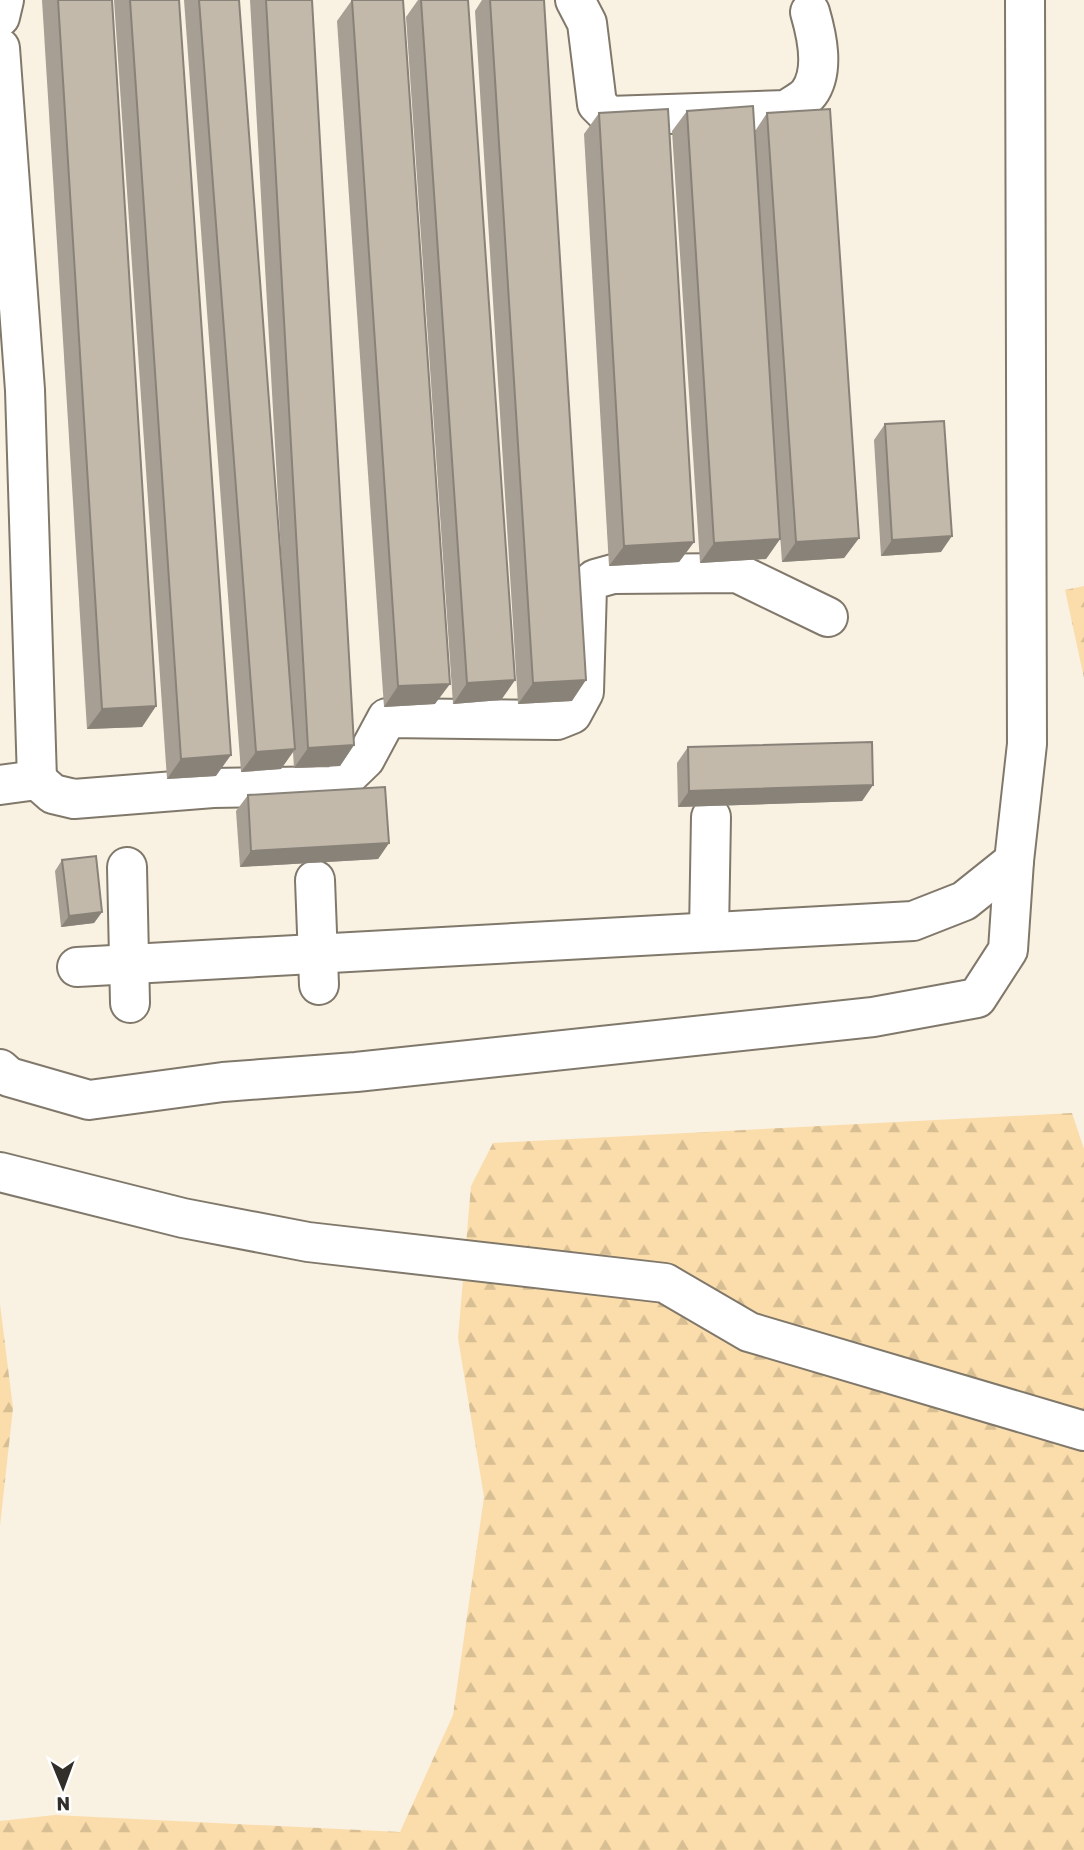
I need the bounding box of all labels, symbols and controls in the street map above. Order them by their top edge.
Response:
north arrow [28,1752,98,1822]
text: N [56,1792,70,1815]

